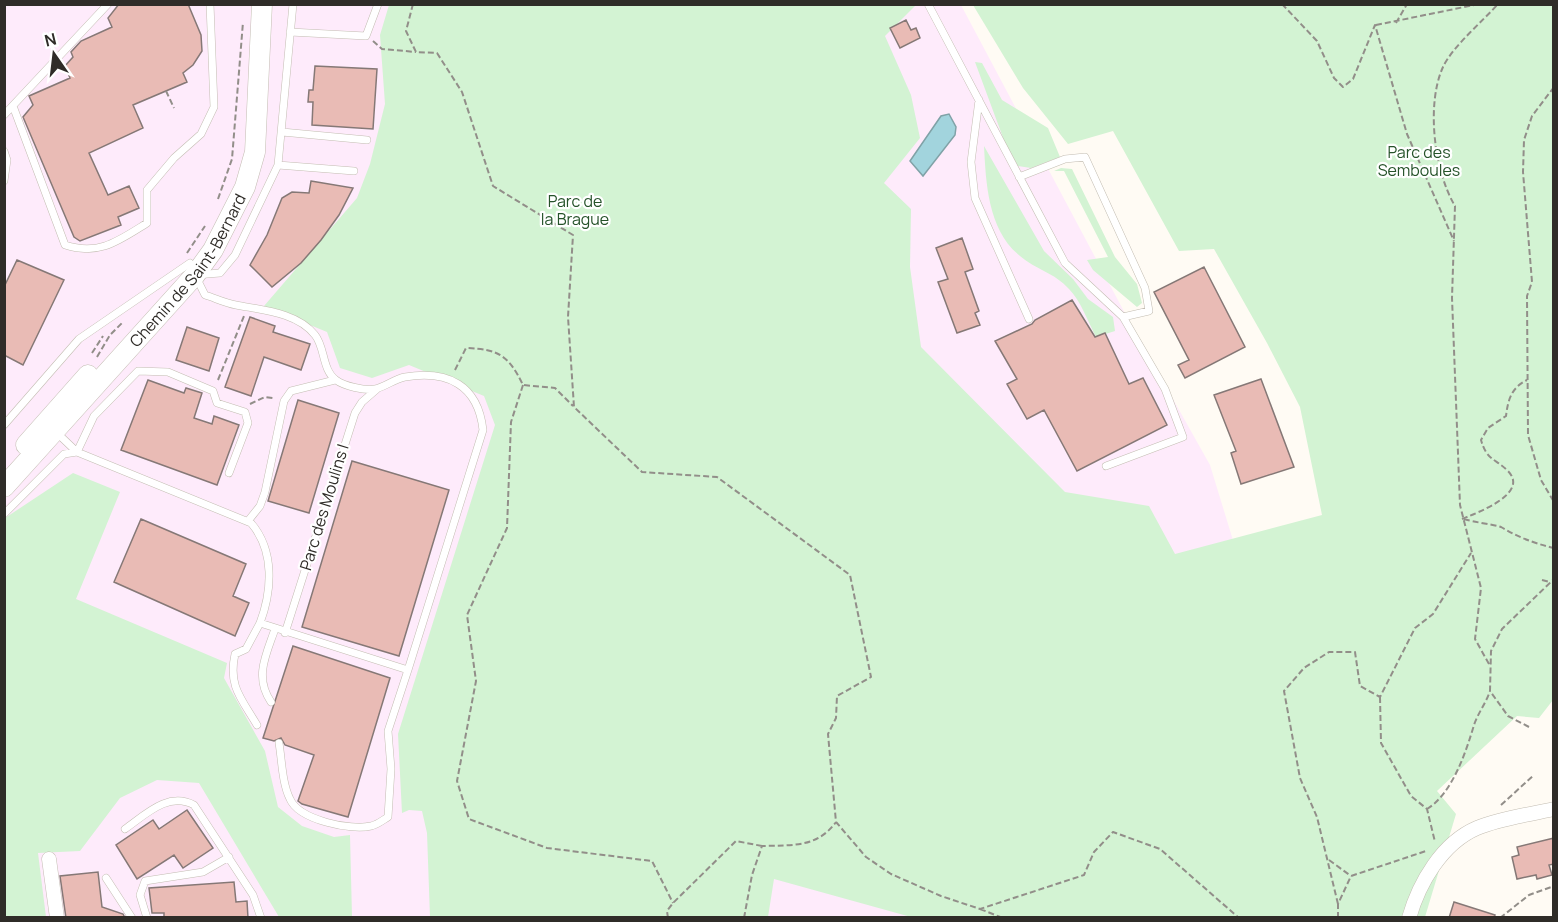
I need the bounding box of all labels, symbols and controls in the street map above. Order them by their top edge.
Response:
north arrow [24,24,84,84]
text: N [42,27,59,52]
park label: Parc des Semboules [1378,141,1460,181]
street label: Chemin de Saint-Bernard [124,190,251,352]
park label: Parc de la Brague [541,190,609,230]
street label: Parc des Moulins I [294,441,354,573]

